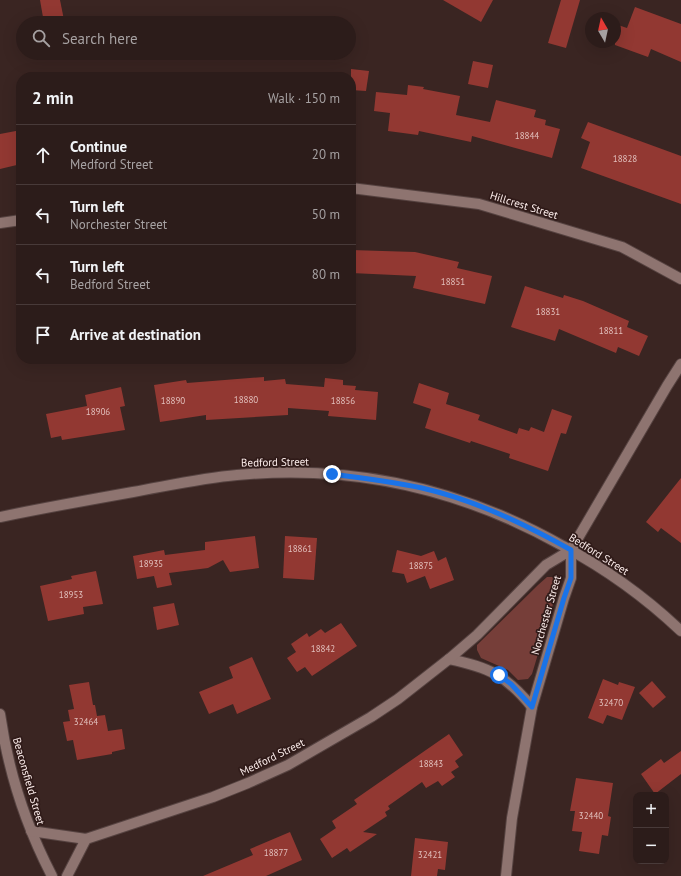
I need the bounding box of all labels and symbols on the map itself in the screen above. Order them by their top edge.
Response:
north arrow [585,12,621,48]
house number: 18844 [515,130,539,141]
house number: 18828 [613,153,637,164]
street label: Hillcrest Street [488,188,560,222]
house number: 18851 [441,276,465,287]
house number: 18831 [536,306,560,317]
house number: 18811 [599,325,623,336]
house number: 18880 [234,394,258,405]
house number: 18890 [161,395,185,406]
house number: 18856 [331,395,355,406]
house number: 18906 [86,406,110,417]
street label: Bedford Street [241,454,309,470]
route end [323,465,341,483]
street label: Bedford Street [566,530,632,578]
house number: 18861 [288,543,312,554]
house number: 18935 [139,558,163,569]
house number: 18875 [409,560,433,571]
street label: Norchester Street [528,573,564,656]
house number: 18953 [59,589,83,600]
house number: 18842 [311,643,335,654]
route start [490,666,508,684]
house number: 32470 [599,697,623,708]
house number: 32464 [74,716,98,727]
street label: Medford Street [237,735,307,779]
street label: Beaconsfield Street [10,736,48,827]
house number: 18843 [419,758,443,769]
house number: 32440 [579,810,603,821]
house number: 18877 [264,847,288,858]
house number: 32421 [418,849,442,860]

